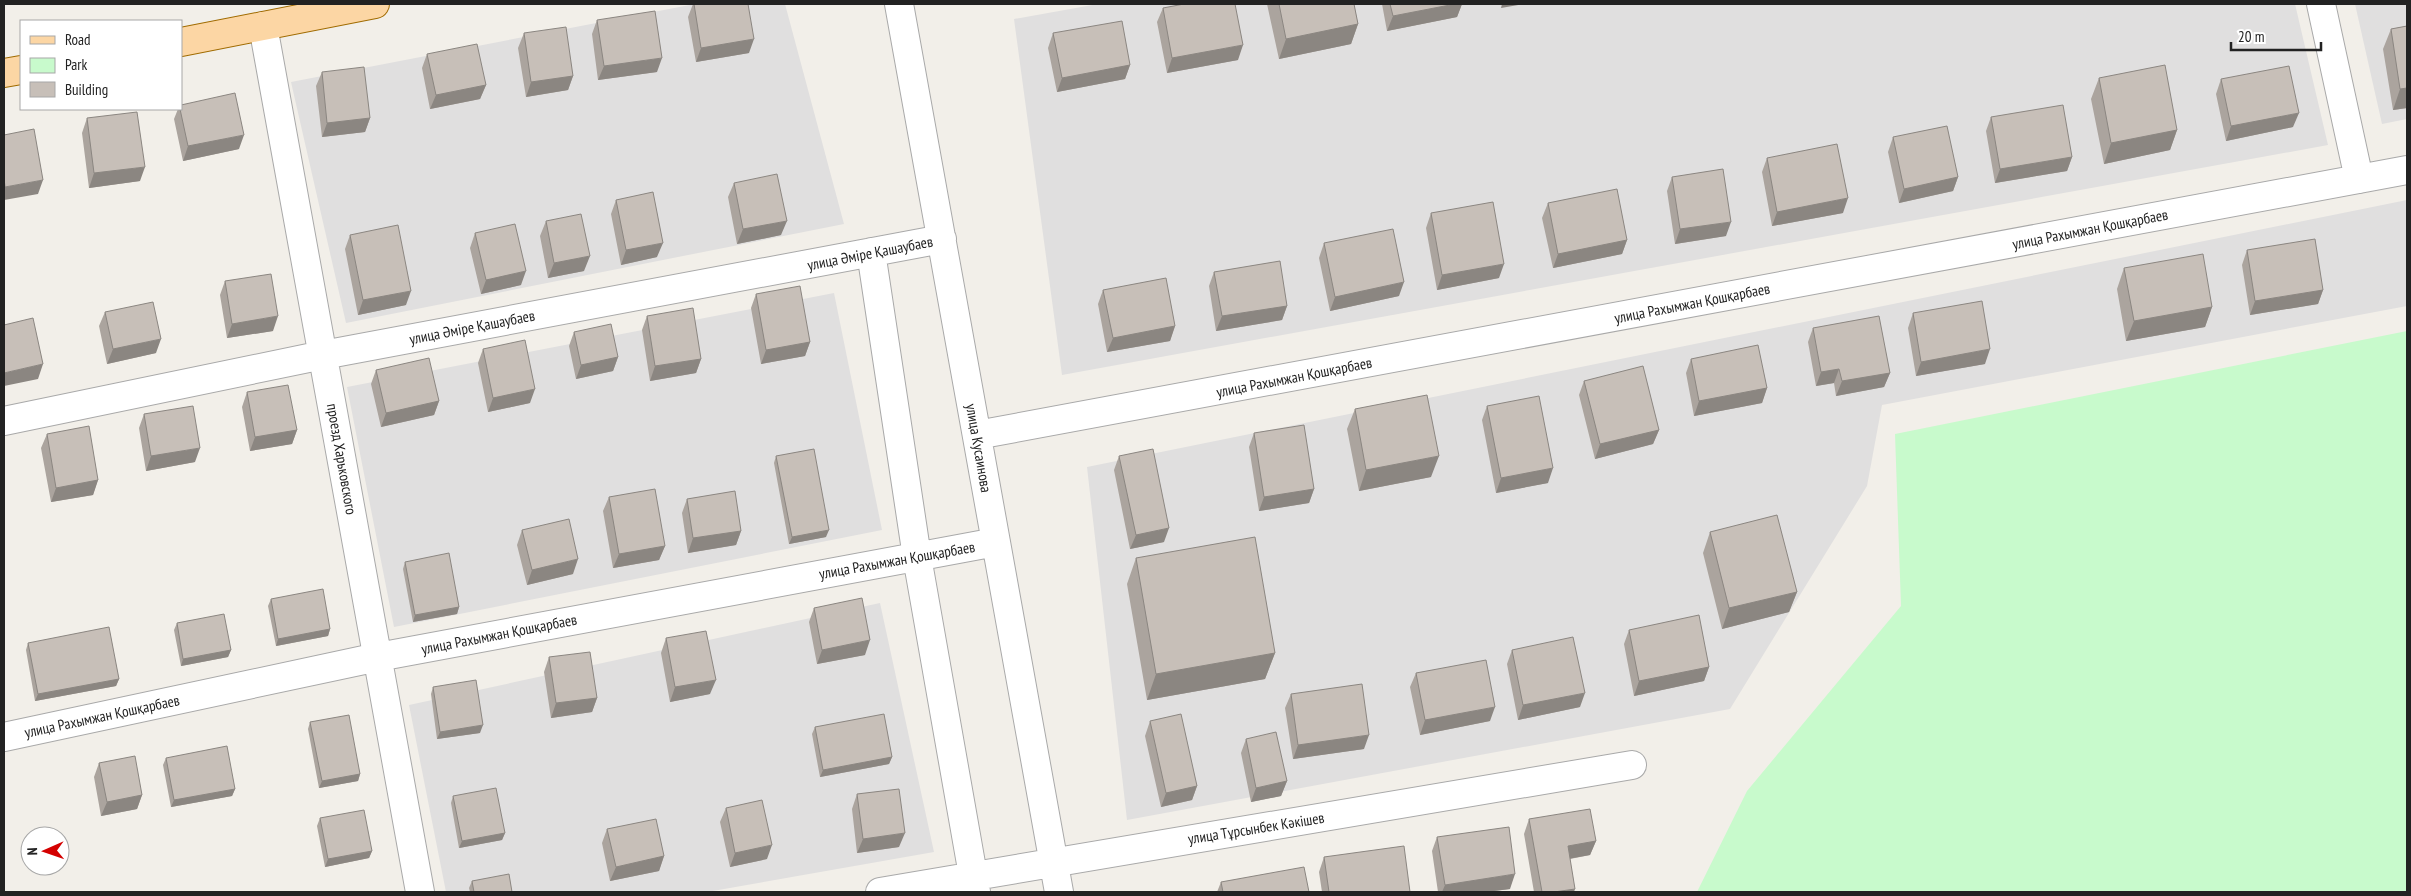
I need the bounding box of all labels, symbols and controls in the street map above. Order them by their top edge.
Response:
legend [20,20,182,110]
scale bar [2231,20,2321,52]
text: 20 m [2238,27,2264,46]
text: Road [65,30,91,49]
text: Park [65,55,87,74]
text: Building [65,80,108,99]
street label: улица Рахымжан Қошқарбаев [2011,205,2169,253]
street label: улица Әміре Қашаубаев [806,232,934,274]
street label: улица Рахымжан Қошқарбаев [1613,279,1771,327]
street label: улица Әміре Қашаубаев [408,306,536,348]
street label: улица Рахымжан Қошқарбаев [1215,353,1373,401]
street label: проезд Харьковского [323,402,361,516]
street label: улица Кусаинова [962,402,996,494]
street label: улица Рахымжан Қошқарбаев [817,537,977,583]
street label: улица Рахымжан Қошқарбаев [420,610,578,658]
street label: улица Рахымжан Қошқарбаев [23,690,181,742]
street label: улица Тұрсынбек Кәкішев [1186,808,1326,848]
north arrow [20,826,70,876]
text: N [23,847,41,856]

